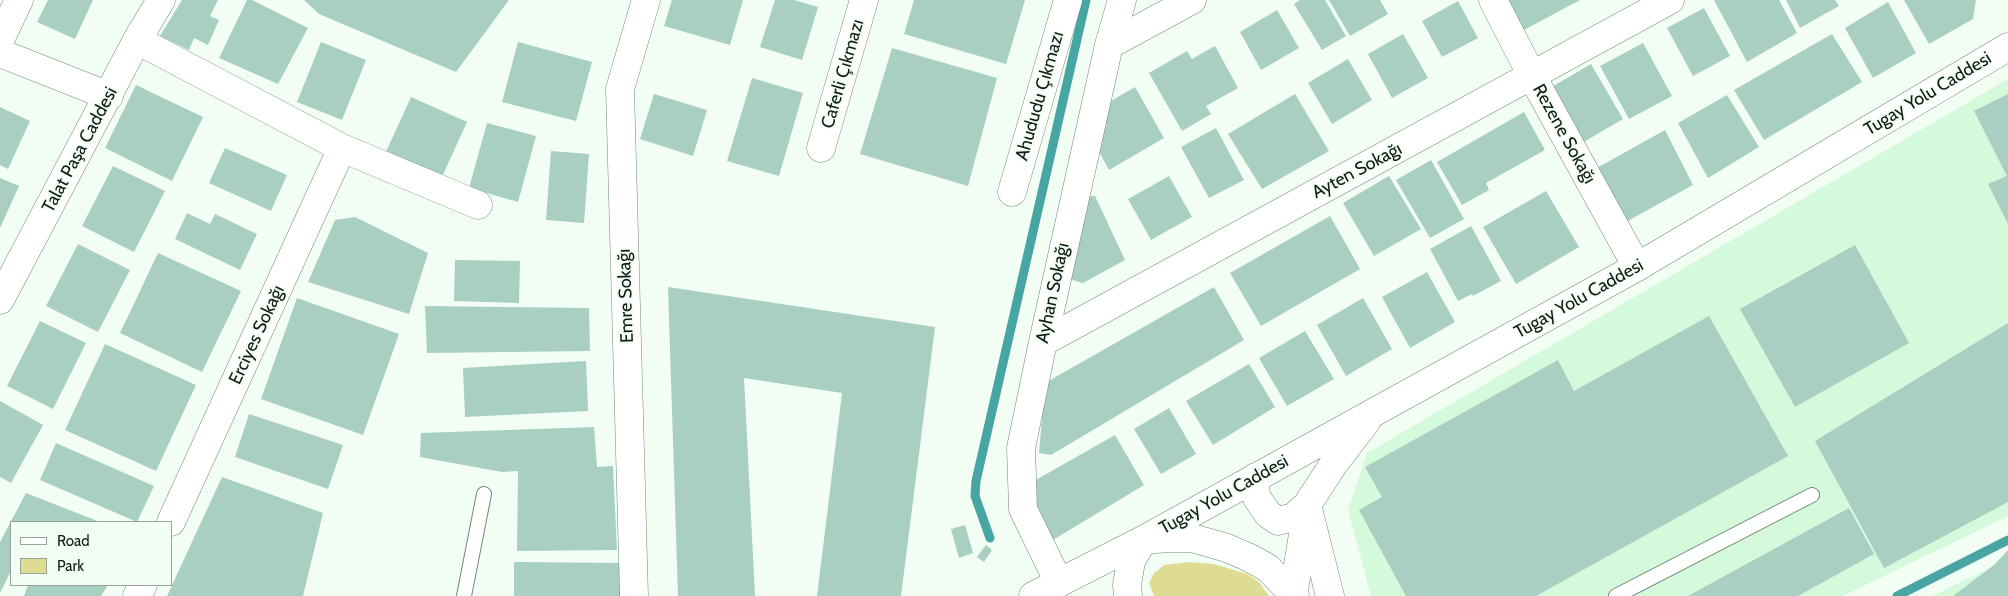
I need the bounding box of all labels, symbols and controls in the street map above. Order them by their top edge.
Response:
street label: Caferli Çıkmazı [817,17,869,131]
street label: Ahududu Çıkmazı [1011,29,1069,163]
street label: Tugay Yolu Caddesi [1861,48,1995,140]
street label: Rezene Sokağı [1528,81,1600,187]
street label: Talat Paşa Caddesi [38,84,122,216]
street label: Ayten Sokağı [1308,138,1406,204]
street label: Ayhan Sokağı [1032,241,1074,345]
street label: Emre Sokağı [614,249,638,343]
street label: Tugay Yolu Caddesi [1511,255,1647,343]
street label: Erciyes Sokağı [225,282,289,388]
street label: Tugay Yolu Caddesi [1156,451,1292,539]
legend [10,521,172,586]
text: Road [57,532,90,550]
text: Park [57,557,84,575]

